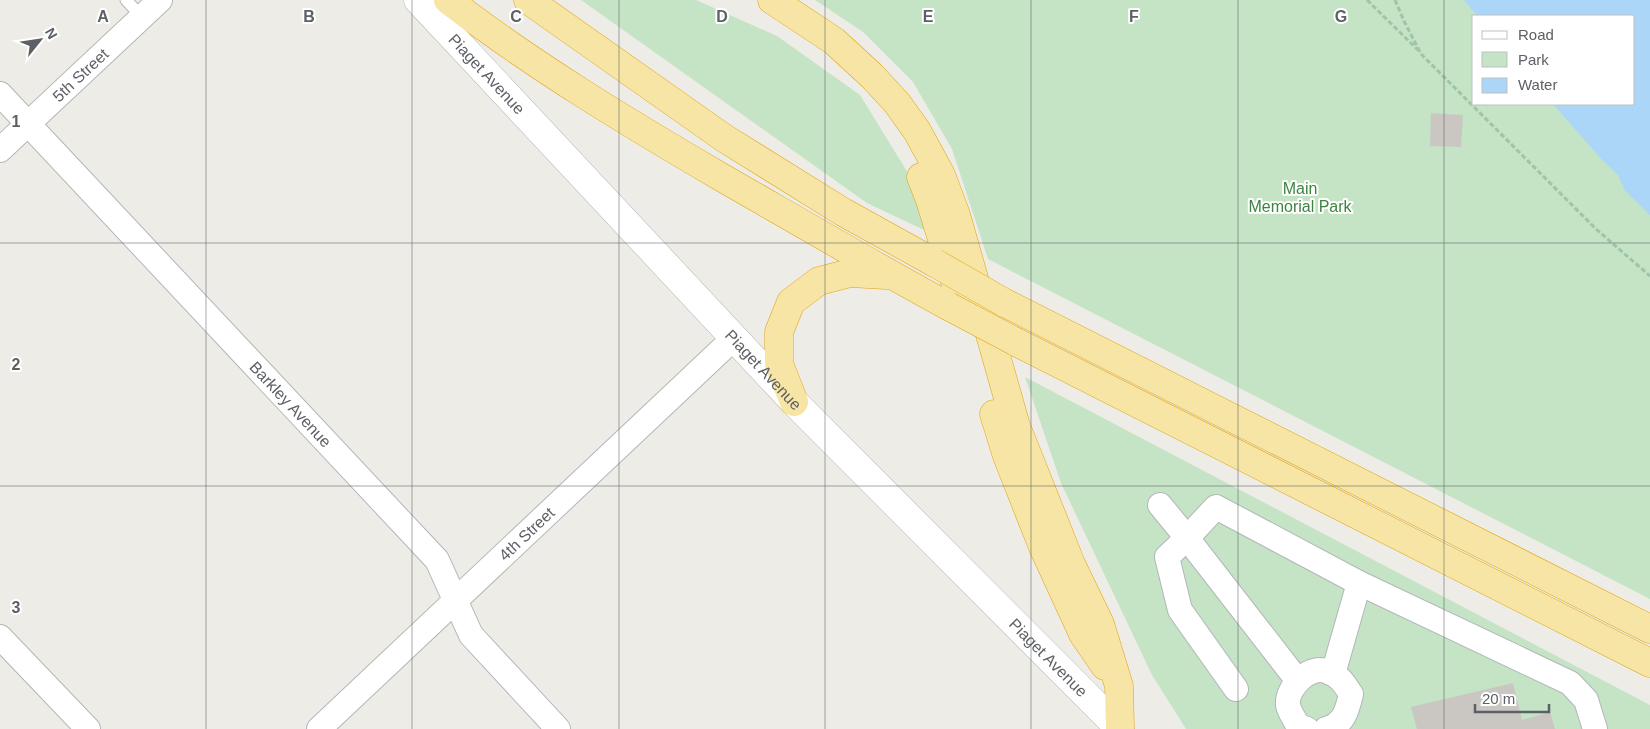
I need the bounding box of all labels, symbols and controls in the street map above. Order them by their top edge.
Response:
text: A [97,8,109,25]
text: B [303,8,315,25]
text: C [510,8,522,25]
text: D [716,8,728,25]
text: E [923,8,934,25]
text: F [1129,8,1139,25]
text: G [1335,8,1347,25]
north arrow [15,15,65,65]
legend [1472,15,1635,105]
text: N [42,25,61,42]
text: Road [1518,26,1554,43]
street label: Piaget Avenue [446,30,528,117]
street label: 5th Street [49,44,112,105]
text: Park [1518,51,1549,68]
text: Water [1518,76,1557,93]
text: 1 [12,113,21,130]
park label: Main Memorial Park [1248,180,1353,215]
street label: Piaget Avenue [722,326,805,413]
text: 2 [12,356,21,373]
street label: Barkley Avenue [247,358,335,450]
street label: 4th Street [495,503,558,564]
text: 3 [12,599,21,616]
street label: Piaget Avenue [1006,615,1091,700]
scale bar [1475,682,1549,714]
text: 20 m [1482,690,1515,707]

